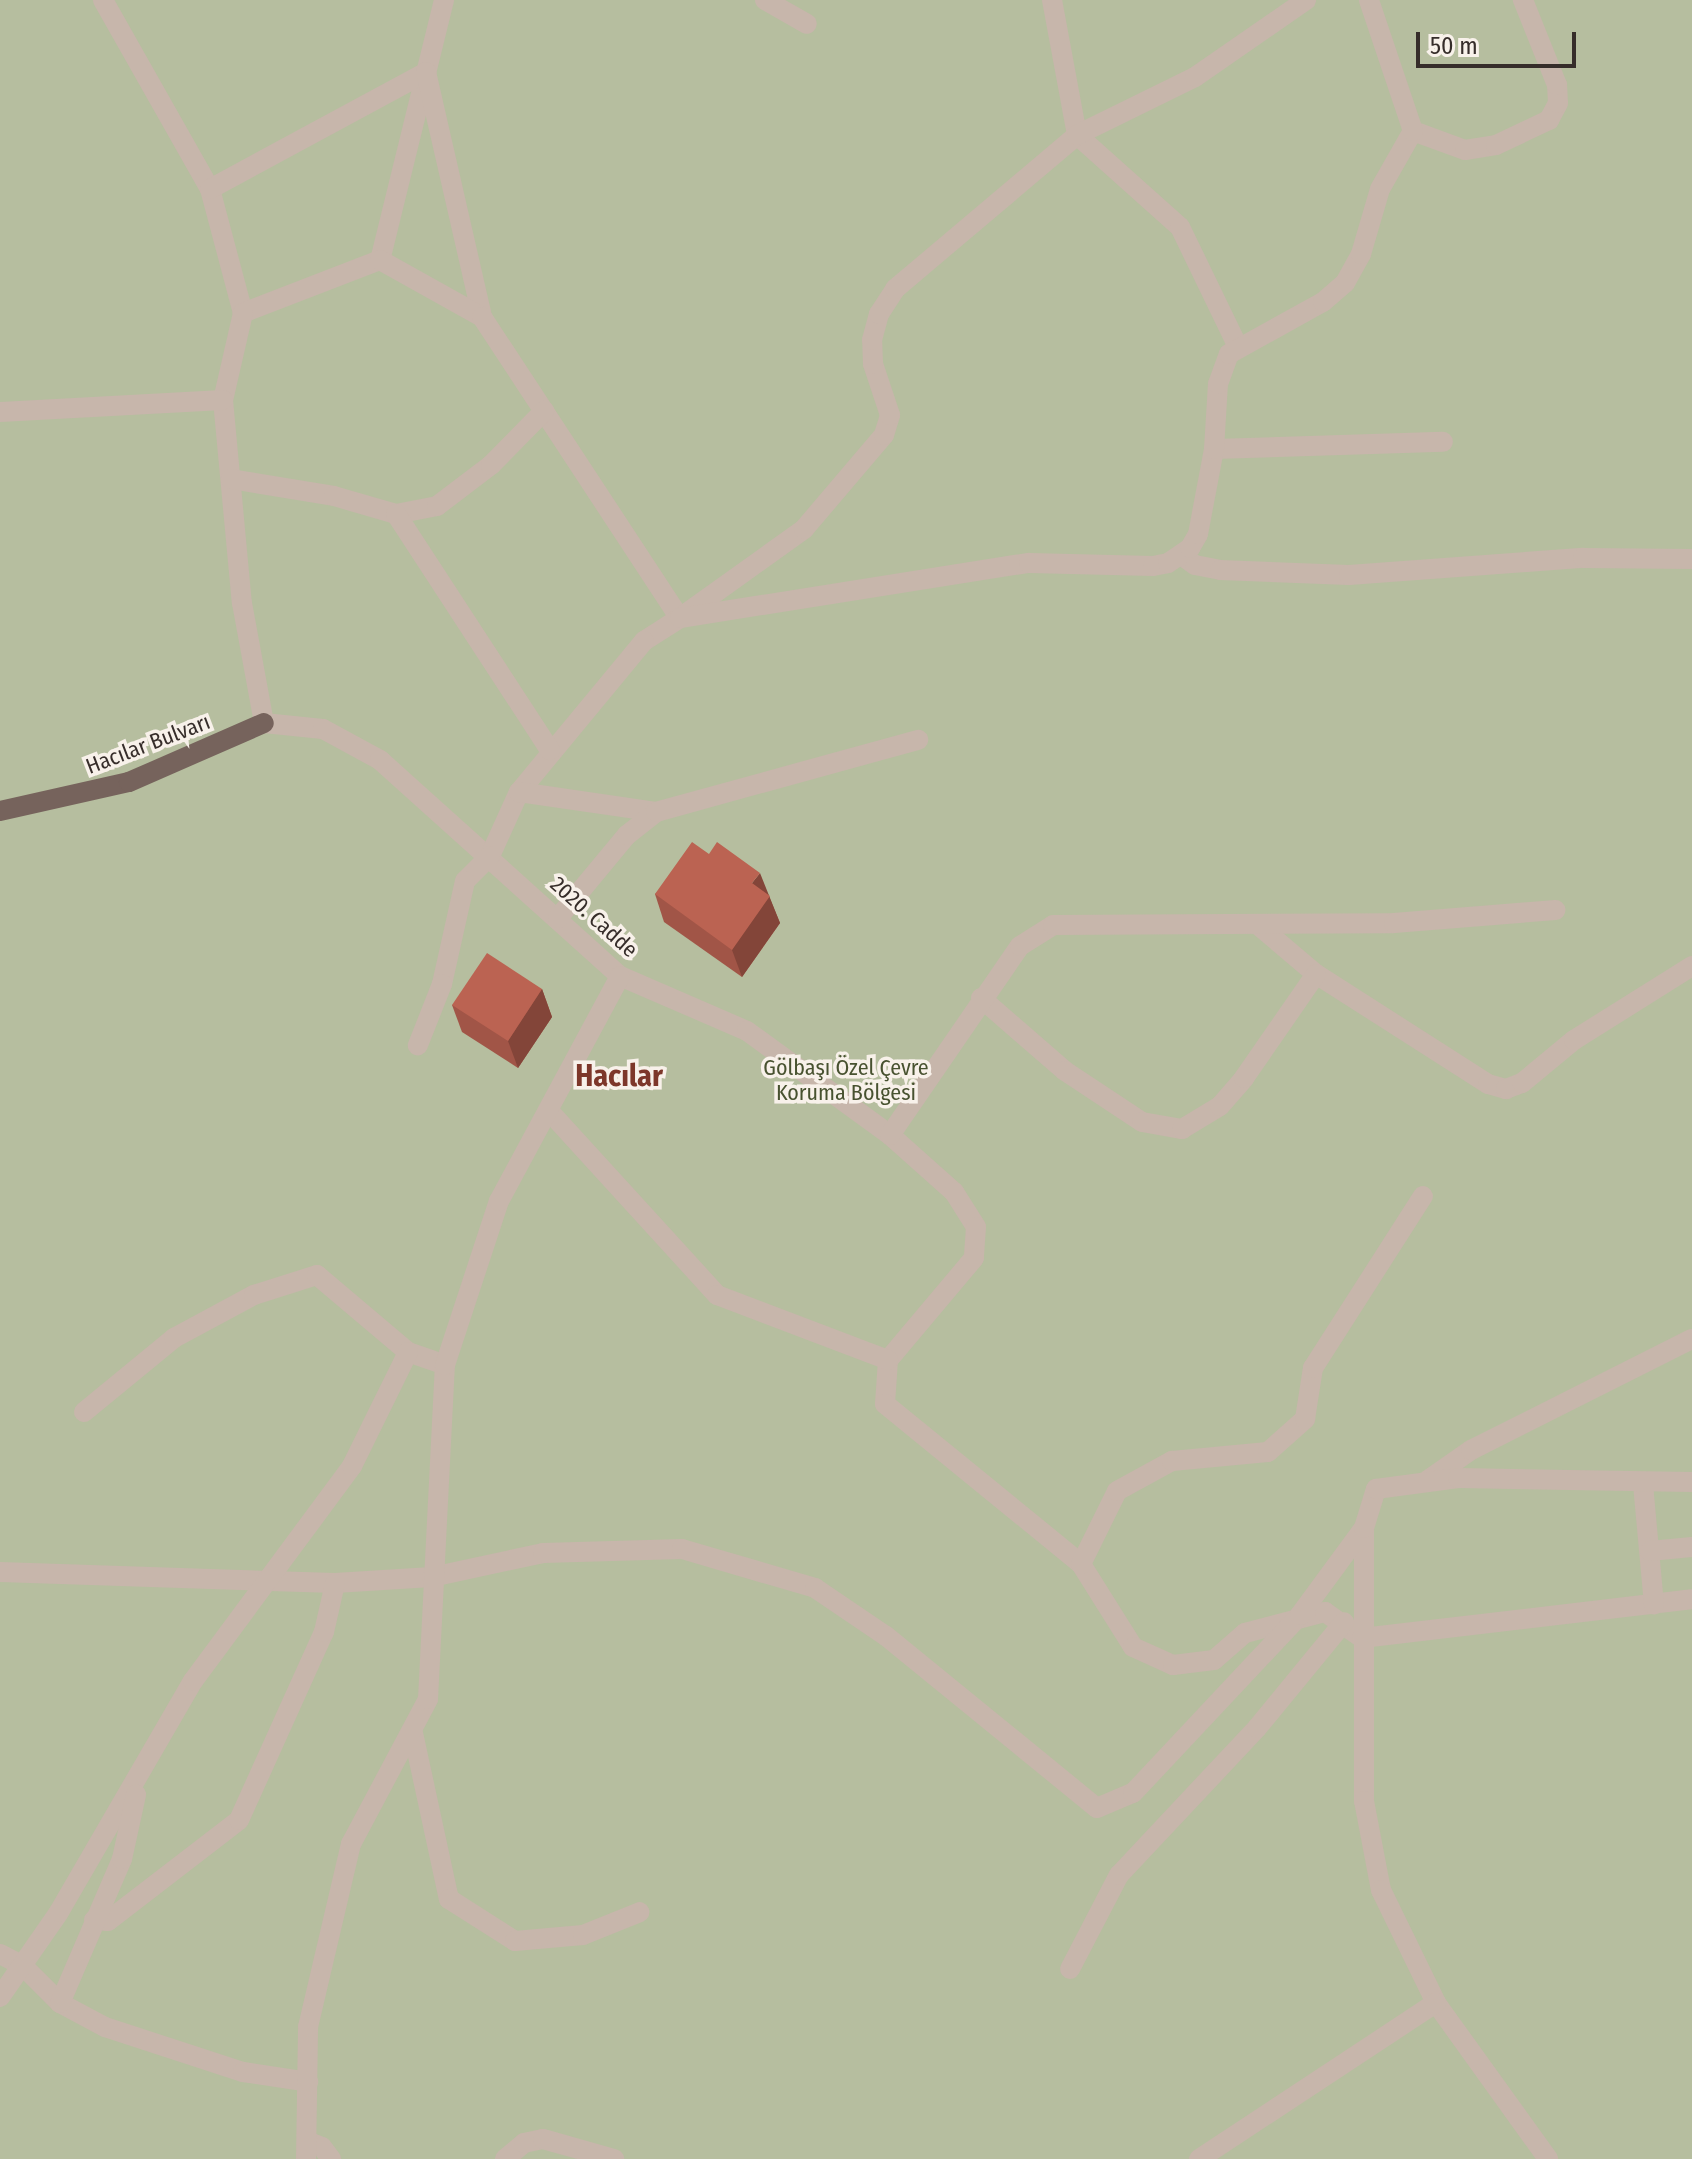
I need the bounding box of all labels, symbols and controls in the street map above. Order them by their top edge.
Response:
scale bar [1420,16,1580,66]
text: 50 m [1430,32,1478,60]
street label: Hacılar Bulvarı [82,708,214,780]
street label: 2020. Cadde [545,871,643,963]
park label: Gölbaşı Özel Çevre Koruma Bölgesi [763,1054,929,1106]
district label: Hacılar [575,1058,663,1094]

